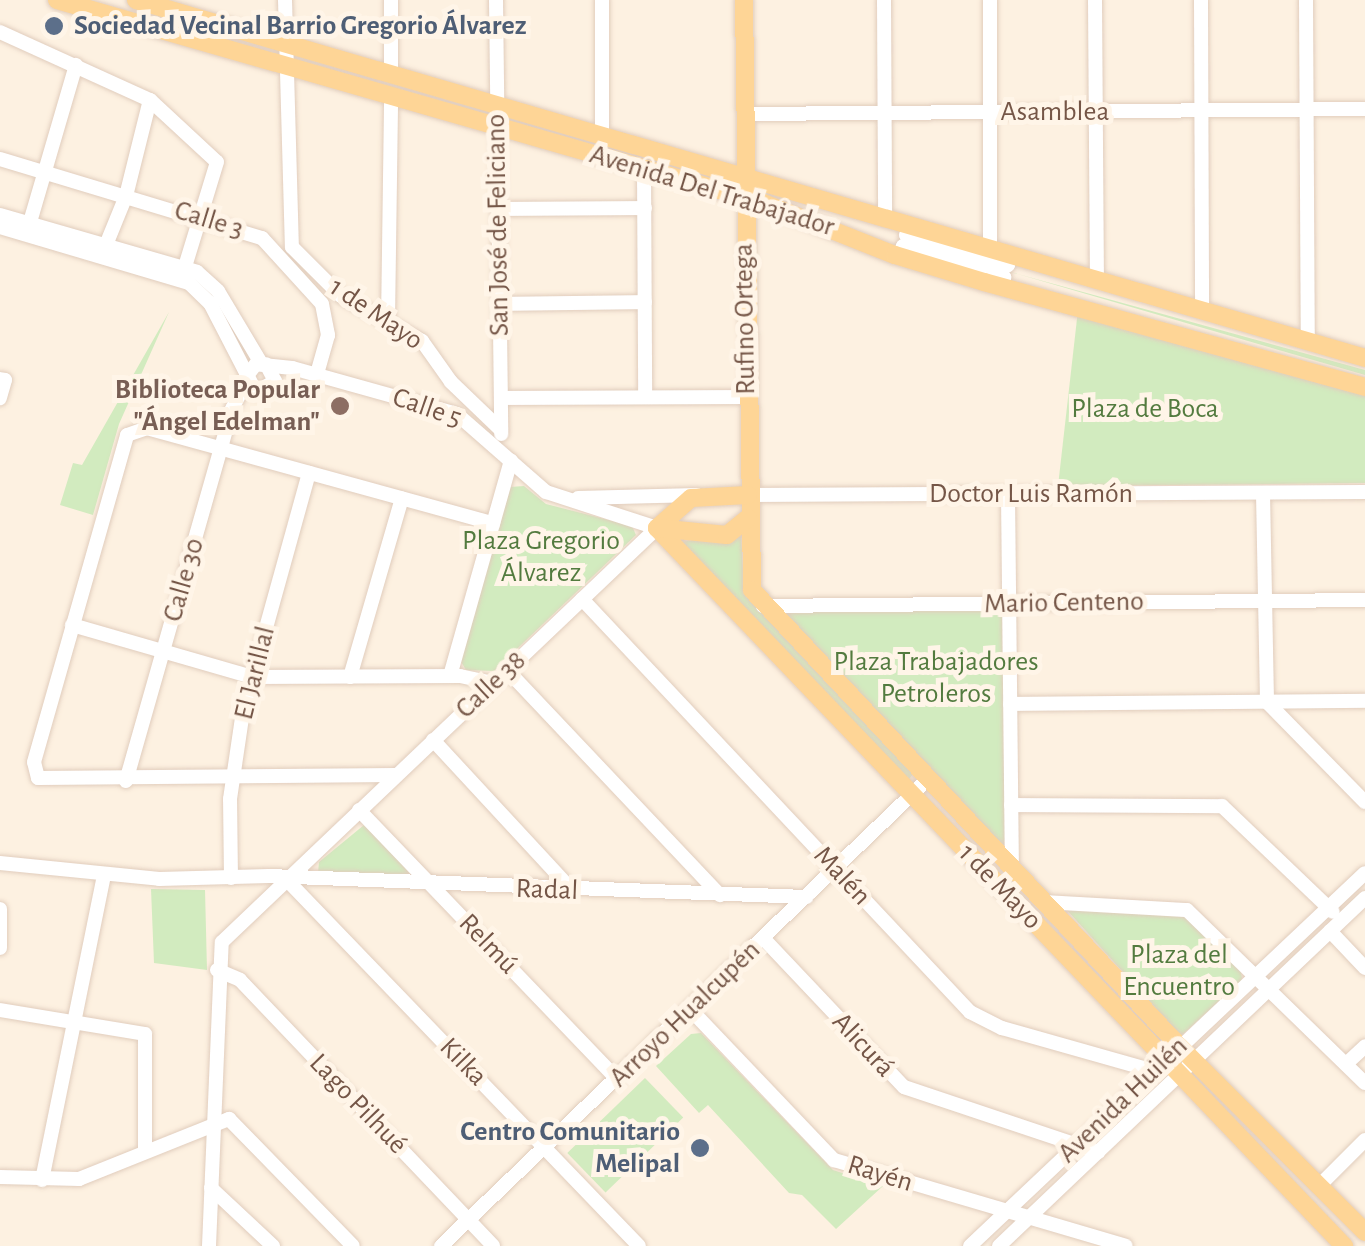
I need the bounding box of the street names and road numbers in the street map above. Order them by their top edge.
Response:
street label: Asamblea [1001,95,1109,129]
street label: San José de Feliciano [479,114,517,336]
street label: Avenida Del Trabajador [586,138,838,244]
street label: Calle 3 [170,194,248,246]
street label: Rufino Ortega [727,243,763,395]
street label: 1 de Mayo [323,270,429,358]
street label: Calle 5 [388,381,466,435]
street label: Doctor Luis Ramón [929,477,1133,511]
street label: Calle 30 [156,534,212,626]
street label: Mario Centeno [984,585,1144,621]
street label: El Jarillal [227,623,283,723]
street label: Calle 38 [449,644,533,726]
street label: 1 de Mayo [951,837,1049,937]
street label: Malén [806,839,878,913]
street label: Radal [515,872,579,908]
street label: Relmú [451,907,525,981]
street label: Arroyo Hualcupén [603,934,767,1094]
street label: Alicurá [825,1006,901,1084]
street label: Avenida Huilén [1051,1030,1195,1170]
street label: Kilka [432,1031,494,1093]
street label: Lago Pilhué [302,1047,414,1161]
street label: Rayén [843,1148,917,1200]

